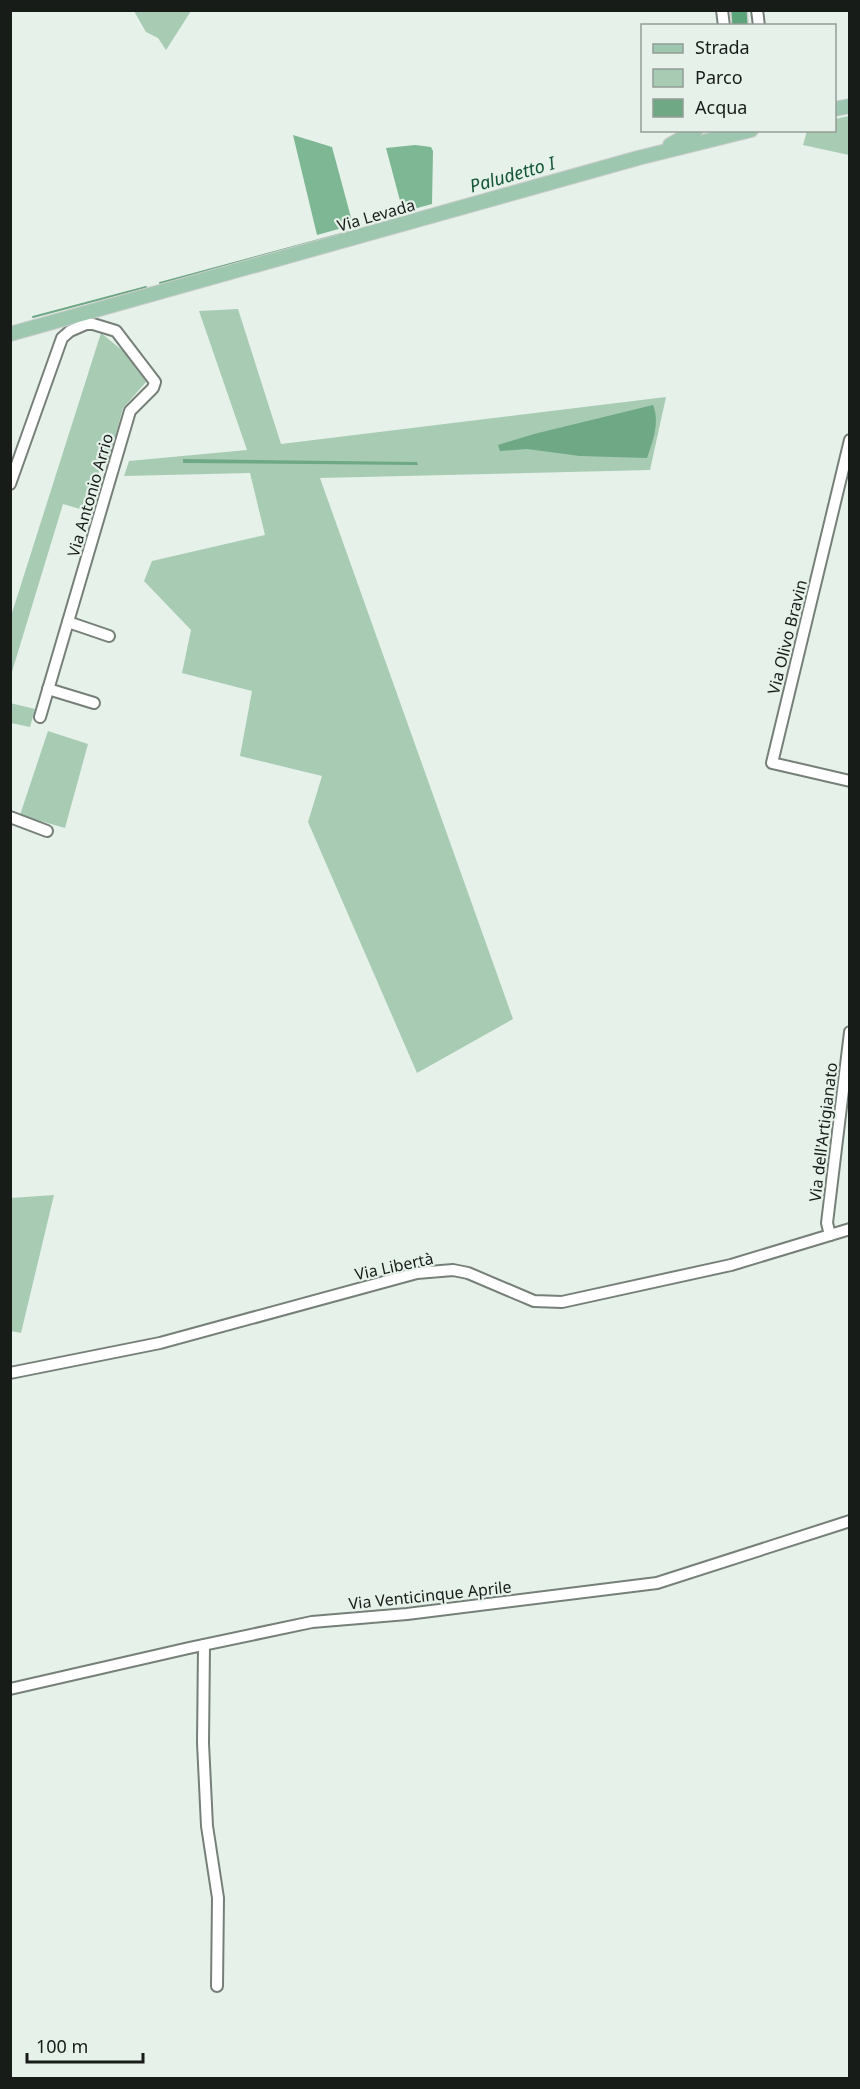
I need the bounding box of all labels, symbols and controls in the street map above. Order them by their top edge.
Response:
legend [641,24,836,132]
text: Strada [695,35,750,59]
text: Parco [695,65,743,89]
text: Acqua [695,95,747,119]
water label: Paludetto I [467,150,558,198]
street label: Via Levada [335,193,417,237]
street label: Via Antonio Arrio [62,431,118,559]
street label: Via Olivo Bravin [762,577,812,697]
street label: Via dell'Artigianato [804,1061,842,1203]
street label: Via Libertà [353,1247,435,1285]
street label: Via Venticinque Aprile [348,1576,512,1614]
scale bar [27,2026,142,2064]
text: 100 m [36,2034,88,2058]

